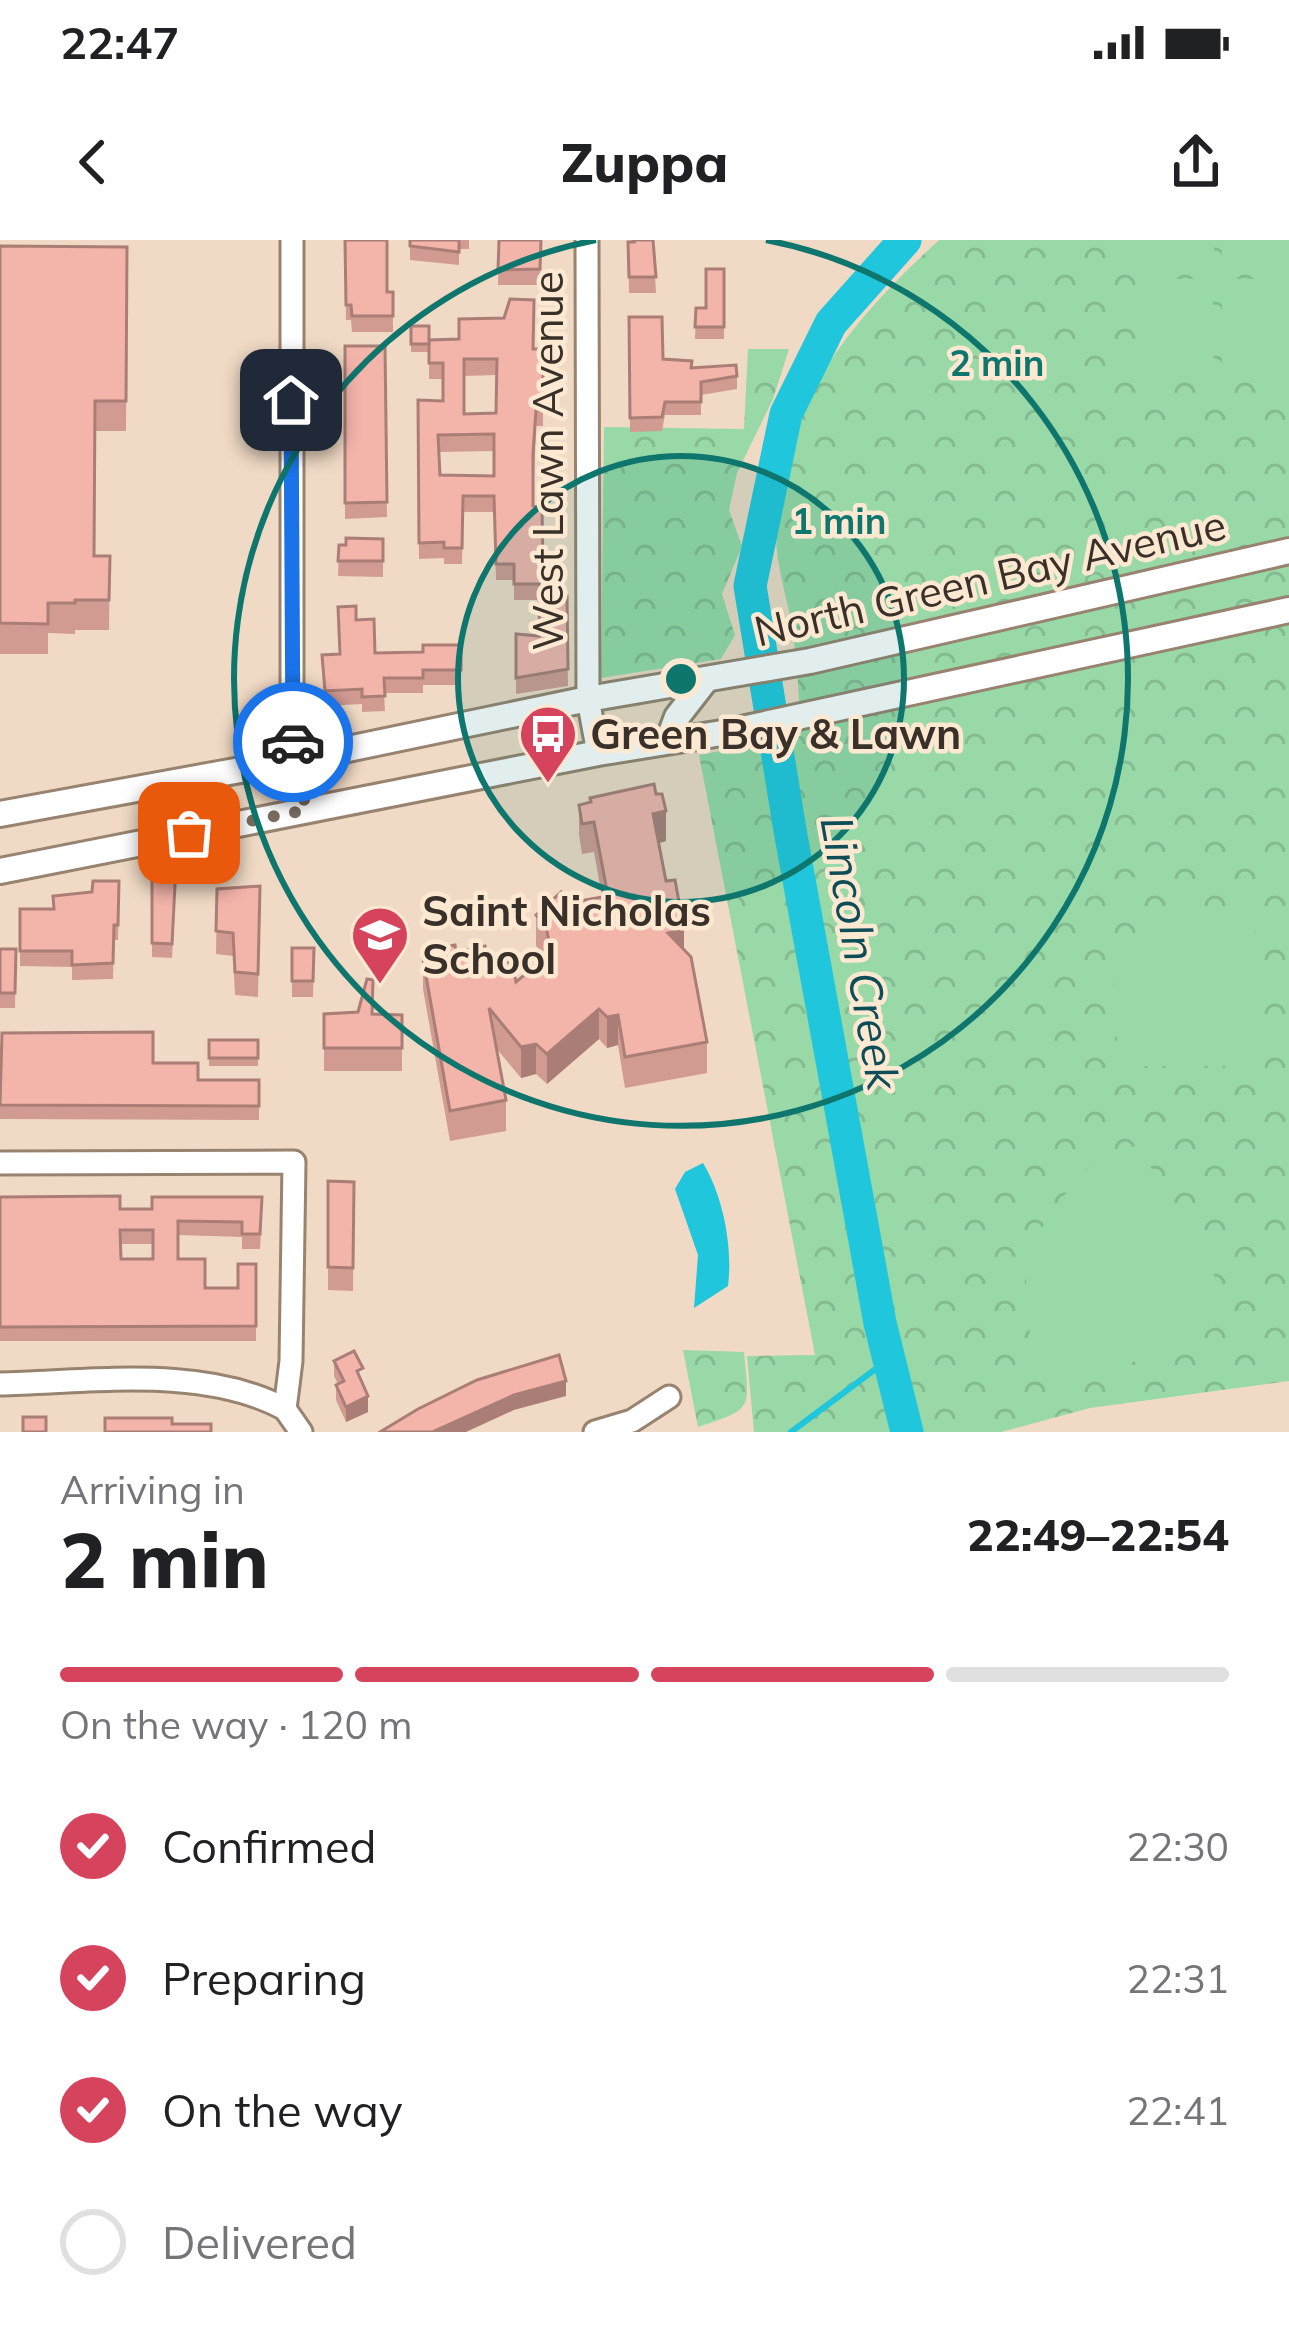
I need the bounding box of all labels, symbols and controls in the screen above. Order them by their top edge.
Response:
text: 22:47 [60,14,179,70]
text: Zuppa [561,128,728,196]
icon: back [60,129,126,195]
icon: share [1163,129,1229,195]
street label: West Lawn Avenue [521,271,574,651]
text: 2 min [950,340,1044,385]
pin [240,349,342,451]
icon: home [258,367,324,433]
street label: North Green Bay Avenue [749,497,1231,658]
text: 1 min [792,498,886,543]
centre of rings [660,658,702,700]
courier [233,682,353,802]
bus stop icon: Green Bay & Lawn [517,703,579,785]
place label: Green Bay & Lawn [590,707,961,760]
icon: car [260,709,326,775]
pin [138,782,240,884]
icon: bag [156,800,222,866]
water label: Lincoln Creek [809,812,913,1096]
place label: Saint Nicholas School [422,884,711,985]
school or university icon: Saint Nicholas School [349,904,411,986]
text: Arriving in [60,1465,245,1514]
text: 22:49–22:54 [967,1506,1229,1562]
text: 2 min [60,1510,269,1608]
text: On the way · 120 m [60,1700,412,1749]
icon: check [60,1813,126,1879]
text: Confirmed [162,1818,376,1874]
text: 22:30 [1127,1822,1229,1871]
icon: check [60,1945,126,2011]
text: Preparing [162,1950,366,2006]
text: 22:31 [1127,1954,1229,2003]
icon: check [60,2077,126,2143]
text: On the way [162,2082,403,2138]
text: 22:41 [1127,2086,1229,2135]
text: Delivered [162,2214,357,2270]

